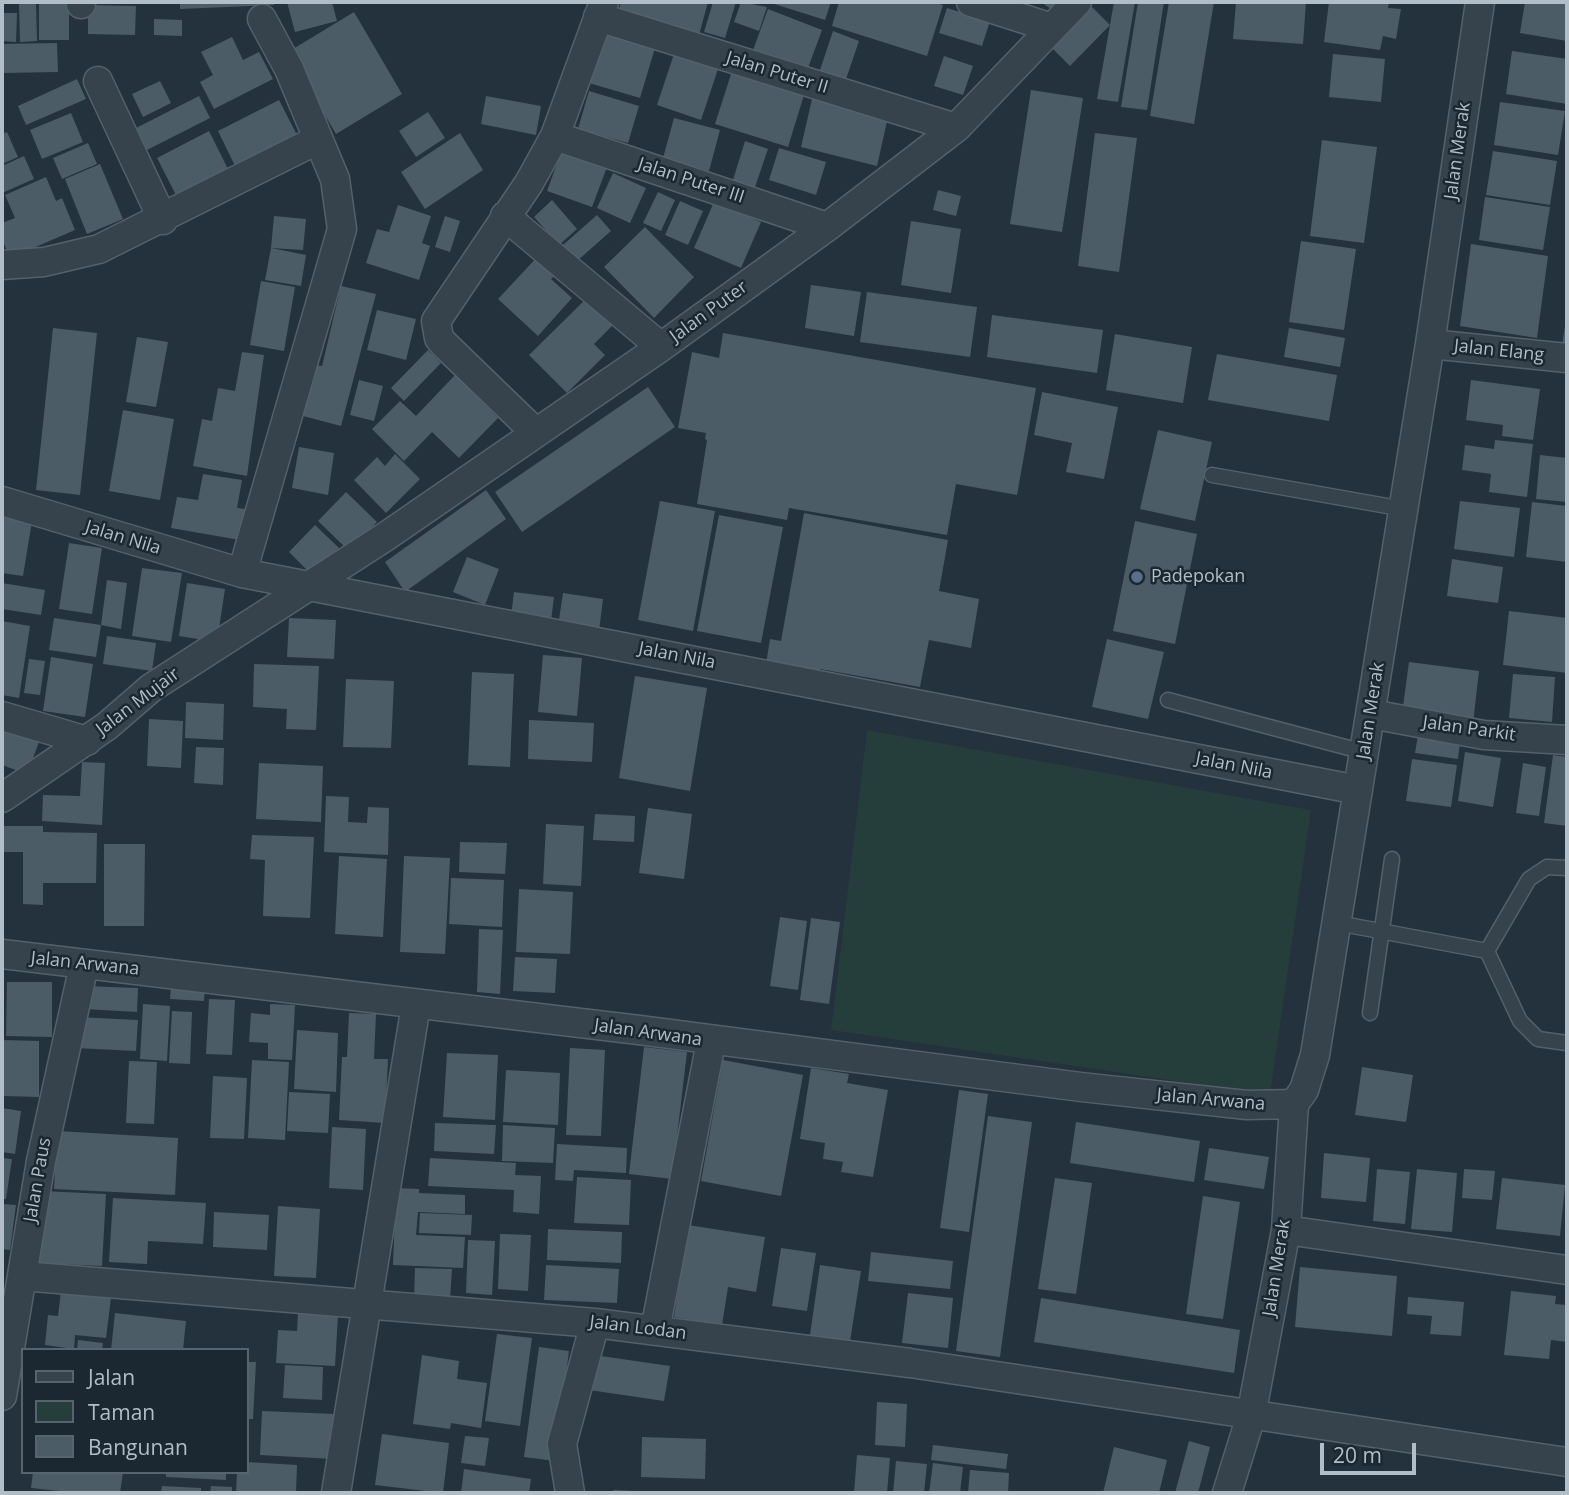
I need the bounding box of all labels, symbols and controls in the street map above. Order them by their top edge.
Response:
street label: Jalan Puter II [723,47,831,99]
street label: Jalan Merak [1440,101,1476,201]
street label: Jalan Puter III [635,154,747,208]
street label: Jalan Puter [666,277,752,347]
street label: Jalan Elang [1453,336,1545,366]
street label: Jalan Nila [83,516,163,560]
place label: Padepokan [1151,566,1245,588]
marker: Padepokan [1129,569,1145,585]
street label: Jalan Nila [637,638,717,674]
street label: Jalan Merak [1353,661,1389,761]
street label: Jalan Mujair [92,664,184,740]
street label: Jalan Parkit [1421,712,1517,746]
street label: Jalan Nila [1194,748,1274,784]
street label: Jalan Arwana [30,948,140,980]
street label: Jalan Arwana [593,1015,703,1051]
street label: Jalan Arwana [1156,1084,1266,1116]
street label: Jalan Paus [20,1136,56,1224]
street label: Jalan Merak [1259,1218,1295,1318]
street label: Jalan Lodan [588,1311,688,1345]
legend [21,1348,248,1474]
text: Jalan [88,1363,135,1391]
text: Taman [88,1398,155,1426]
scale bar [1324,1428,1420,1472]
text: Bangunan [88,1433,188,1461]
text: 20 m [1333,1441,1382,1469]

